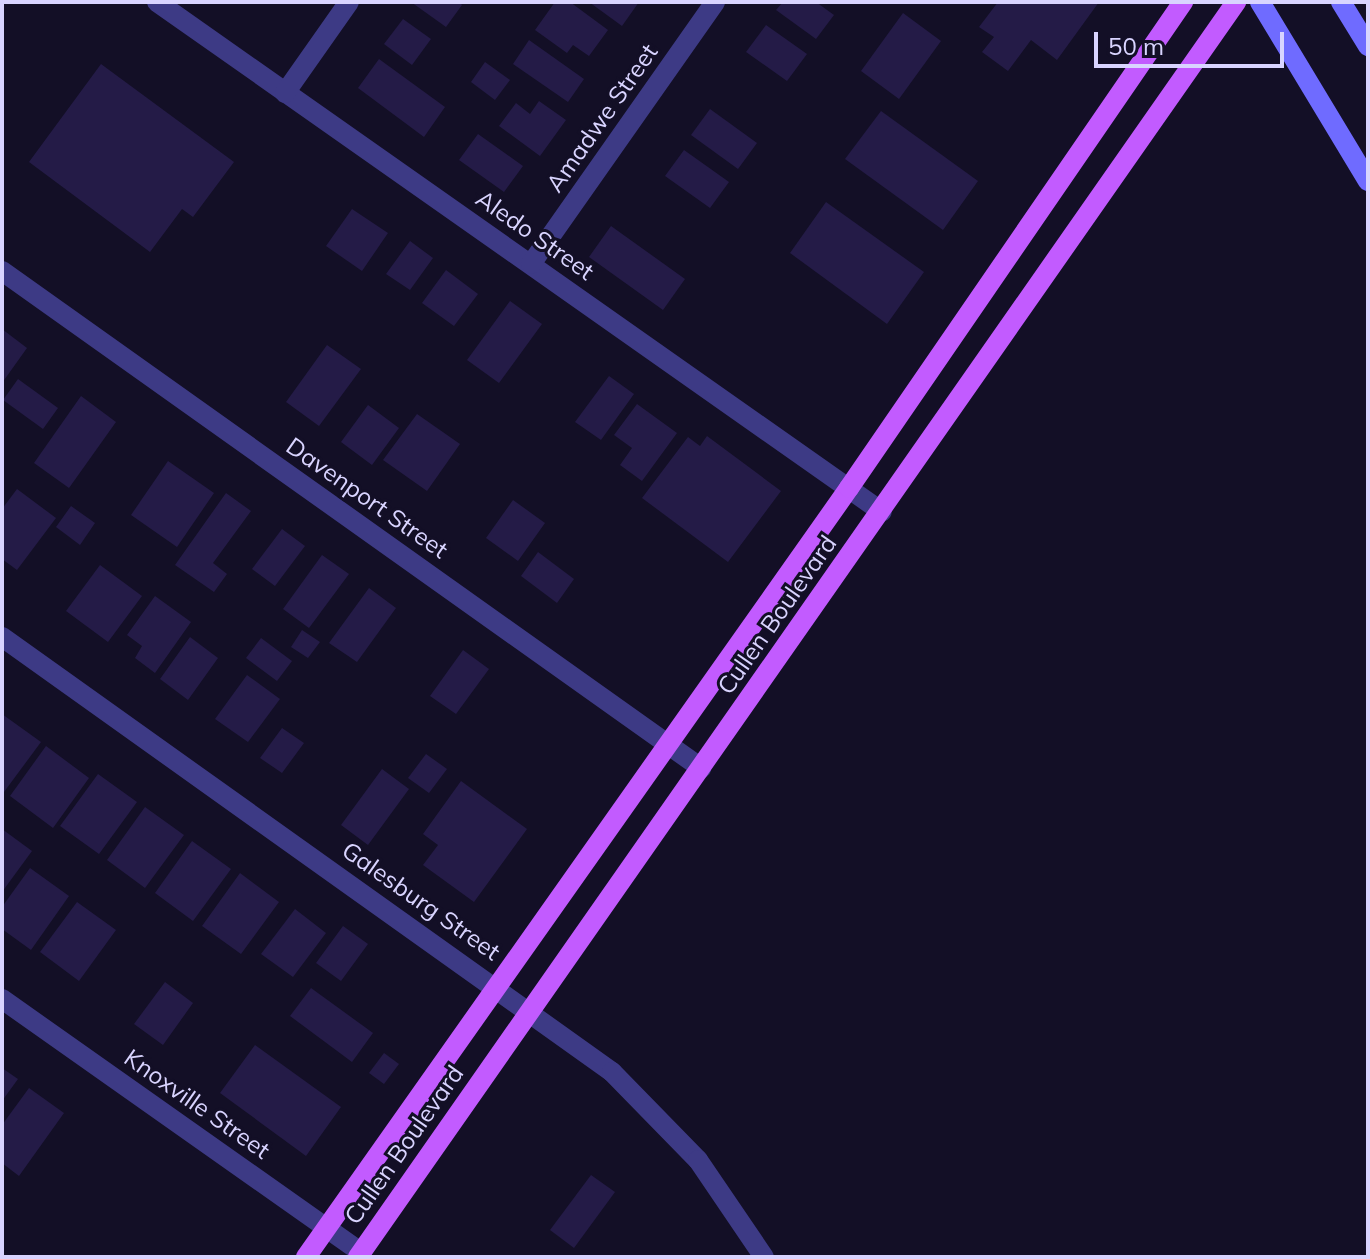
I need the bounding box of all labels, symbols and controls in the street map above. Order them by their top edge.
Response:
scale bar [1098,16,1288,66]
text: 50 m [1108,31,1164,61]
street label: Amadwe Street [540,39,664,197]
street label: Aledo Street [471,184,599,286]
street label: Davenport Street [281,432,453,564]
street label: Cullen Boulevard [712,530,842,700]
street label: Galesburg Street [336,836,506,966]
street label: Knoxville Street [119,1043,275,1165]
street label: Cullen Boulevard [339,1060,469,1230]

